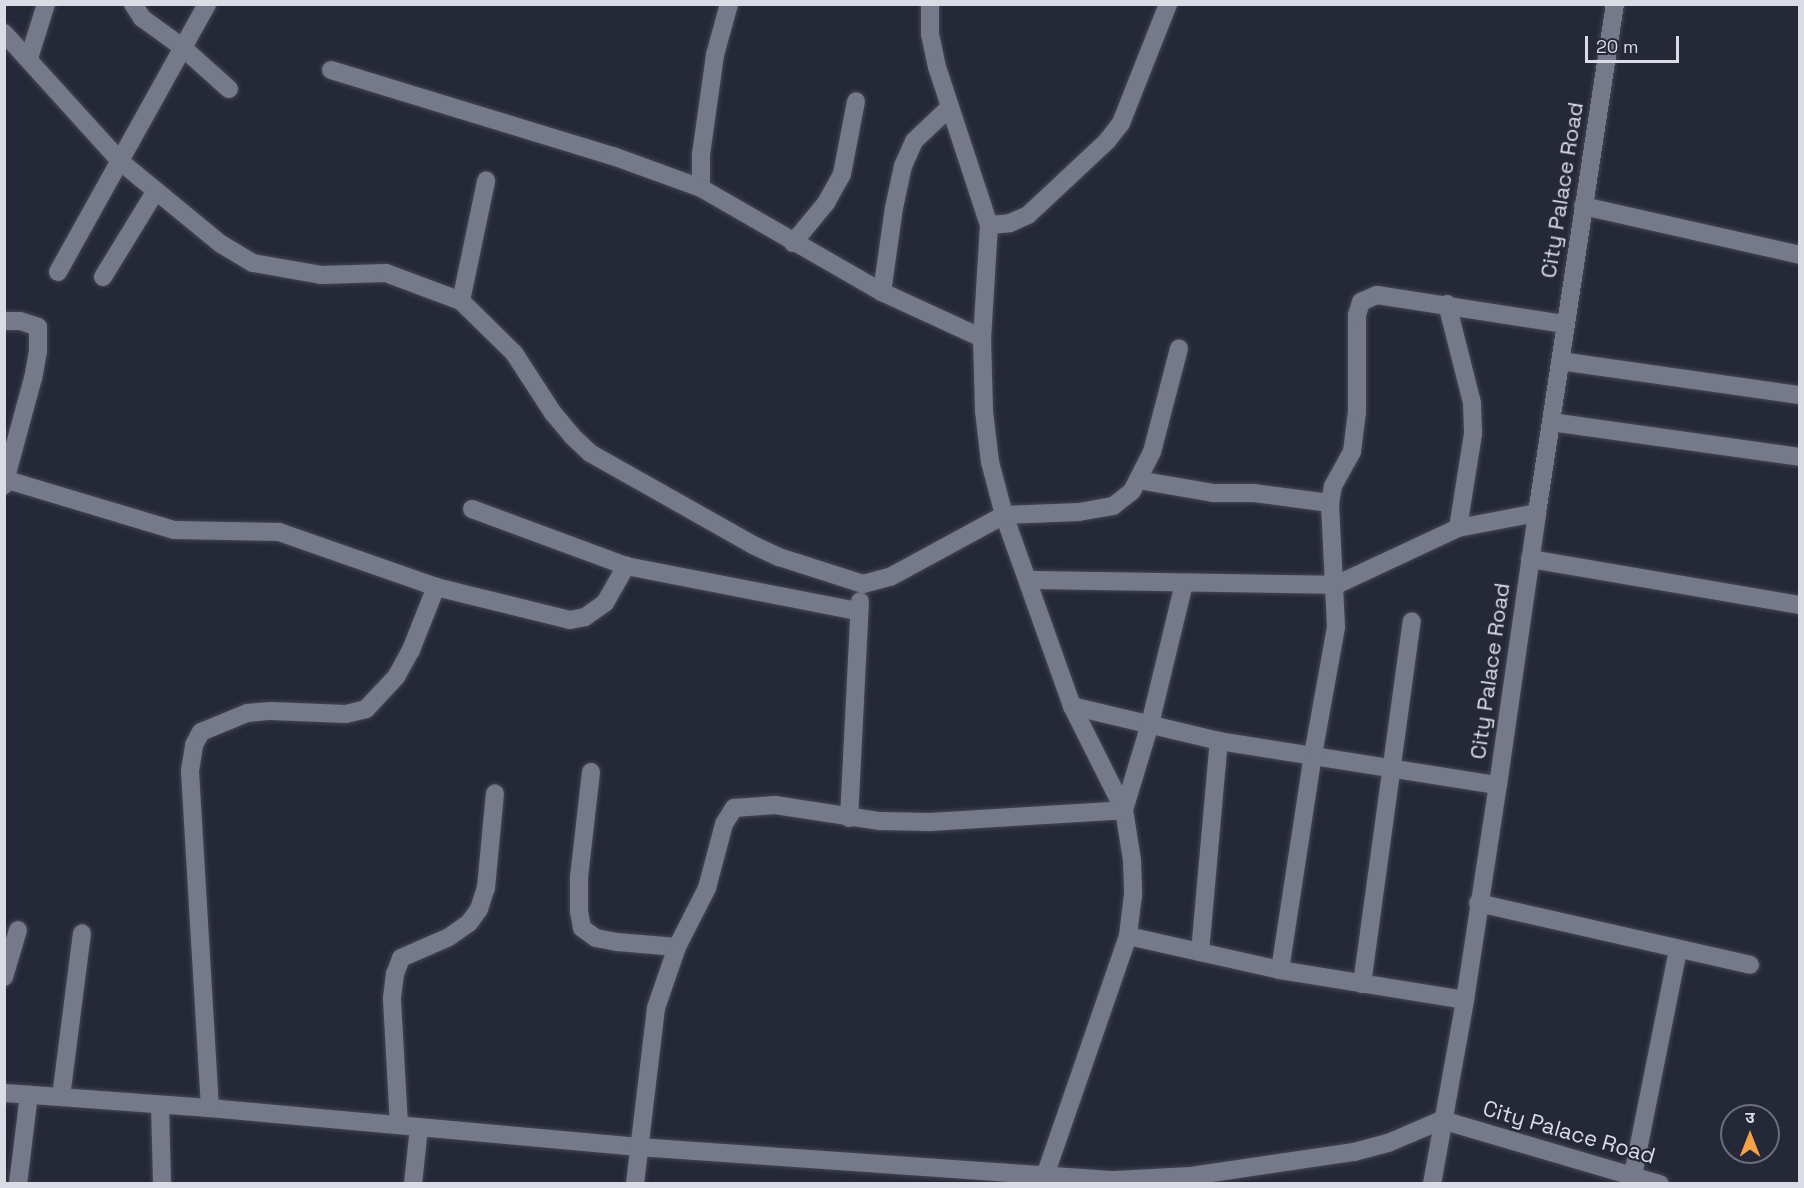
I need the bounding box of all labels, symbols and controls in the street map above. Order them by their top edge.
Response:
scale bar [1588,24,1682,62]
text: 20 m [1596,35,1639,58]
street label: City Palace Road [1535,100,1589,280]
street label: City Palace Road [1465,581,1515,761]
street label: City Palace Road [1480,1095,1658,1169]
north arrow [1720,1104,1780,1164]
text: उ [1745,1107,1755,1128]

